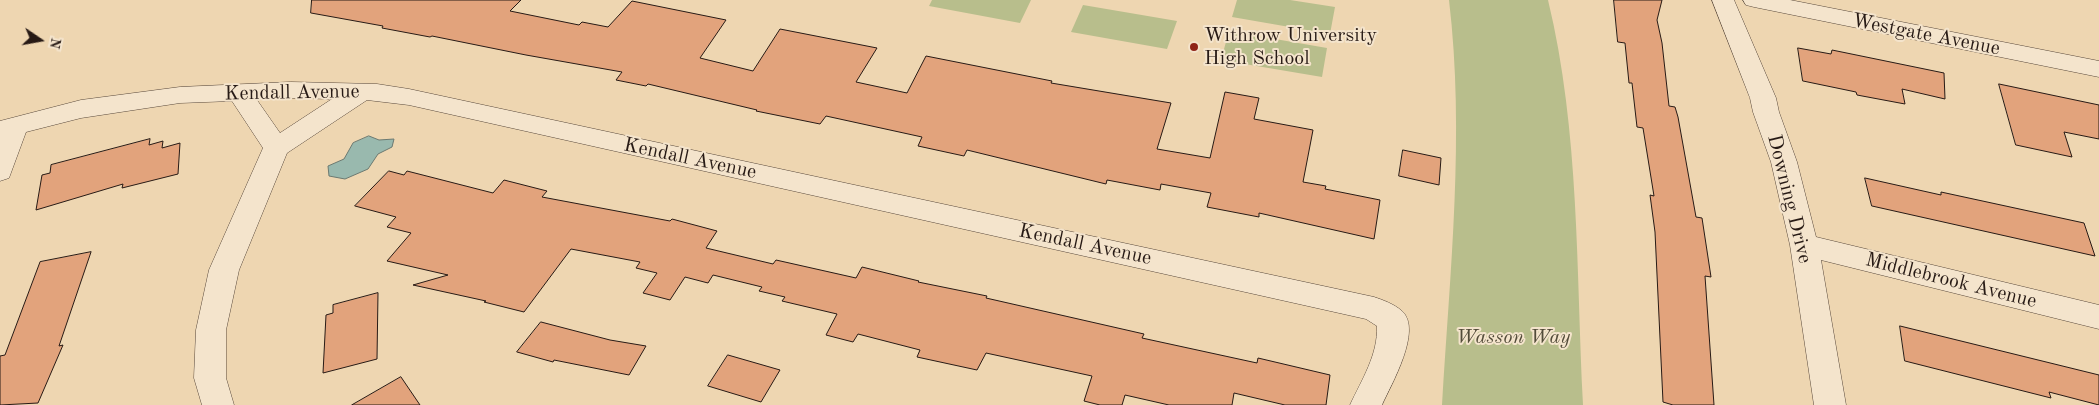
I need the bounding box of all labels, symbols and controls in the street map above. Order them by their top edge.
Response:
street label: Westgate Avenue [1850,9,2002,61]
north arrow [15,15,65,65]
place label: Withrow University High School [1204,24,1377,71]
text: N [47,36,63,50]
marker: Withrow University High School [1188,41,1200,53]
street label: Kendall Avenue [224,80,360,106]
street label: Downing Drive [1761,132,1817,266]
street label: Kendall Avenue [621,133,759,185]
street label: Kendall Avenue [1016,219,1154,271]
street label: Middlebrook Avenue [1863,248,2039,314]
park label: Wasson Way [1456,326,1570,350]

